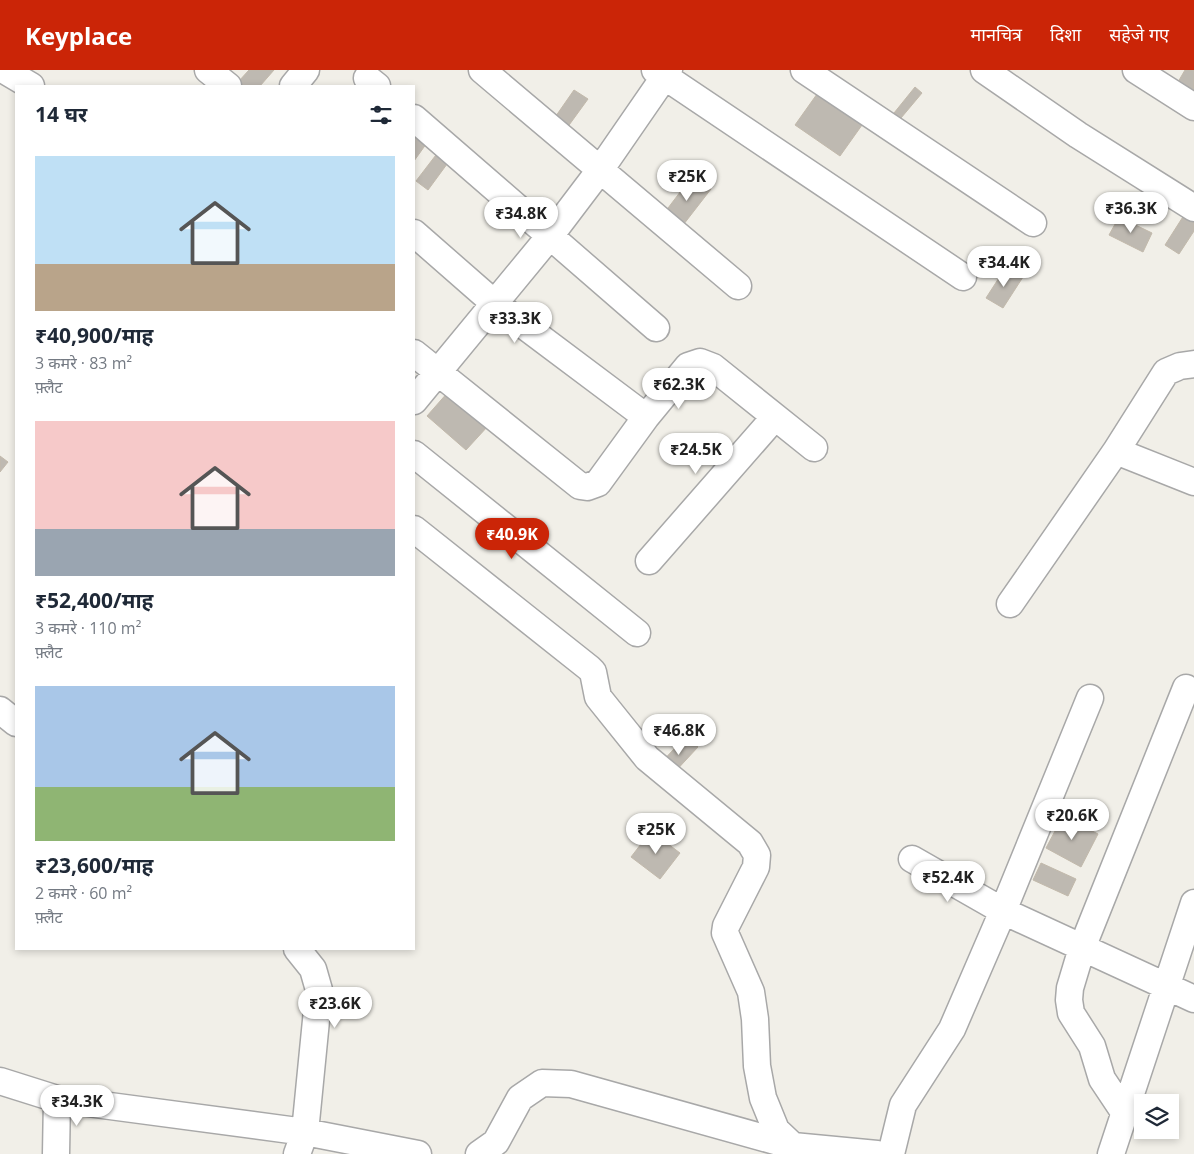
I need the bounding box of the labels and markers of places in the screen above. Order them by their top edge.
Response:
pin: ₹25K [657,160,717,202]
pin: ₹36.3K [1090,191,1172,234]
pin: ₹34.8K [480,196,562,239]
pin: ₹34.4K [963,246,1045,288]
pin: ₹33.3K [474,302,556,344]
pin: ₹62.3K [638,368,720,410]
pin: ₹24.5K [655,432,737,475]
pin: ₹40.9K [471,518,553,560]
pin: ₹46.8K [638,714,720,756]
pin: ₹20.6K [1031,798,1113,841]
pin: ₹25K [626,812,686,855]
pin: ₹52.4K [907,860,989,903]
pin: ₹23.6K [294,986,376,1029]
pin: ₹34.3K [36,1084,118,1127]

